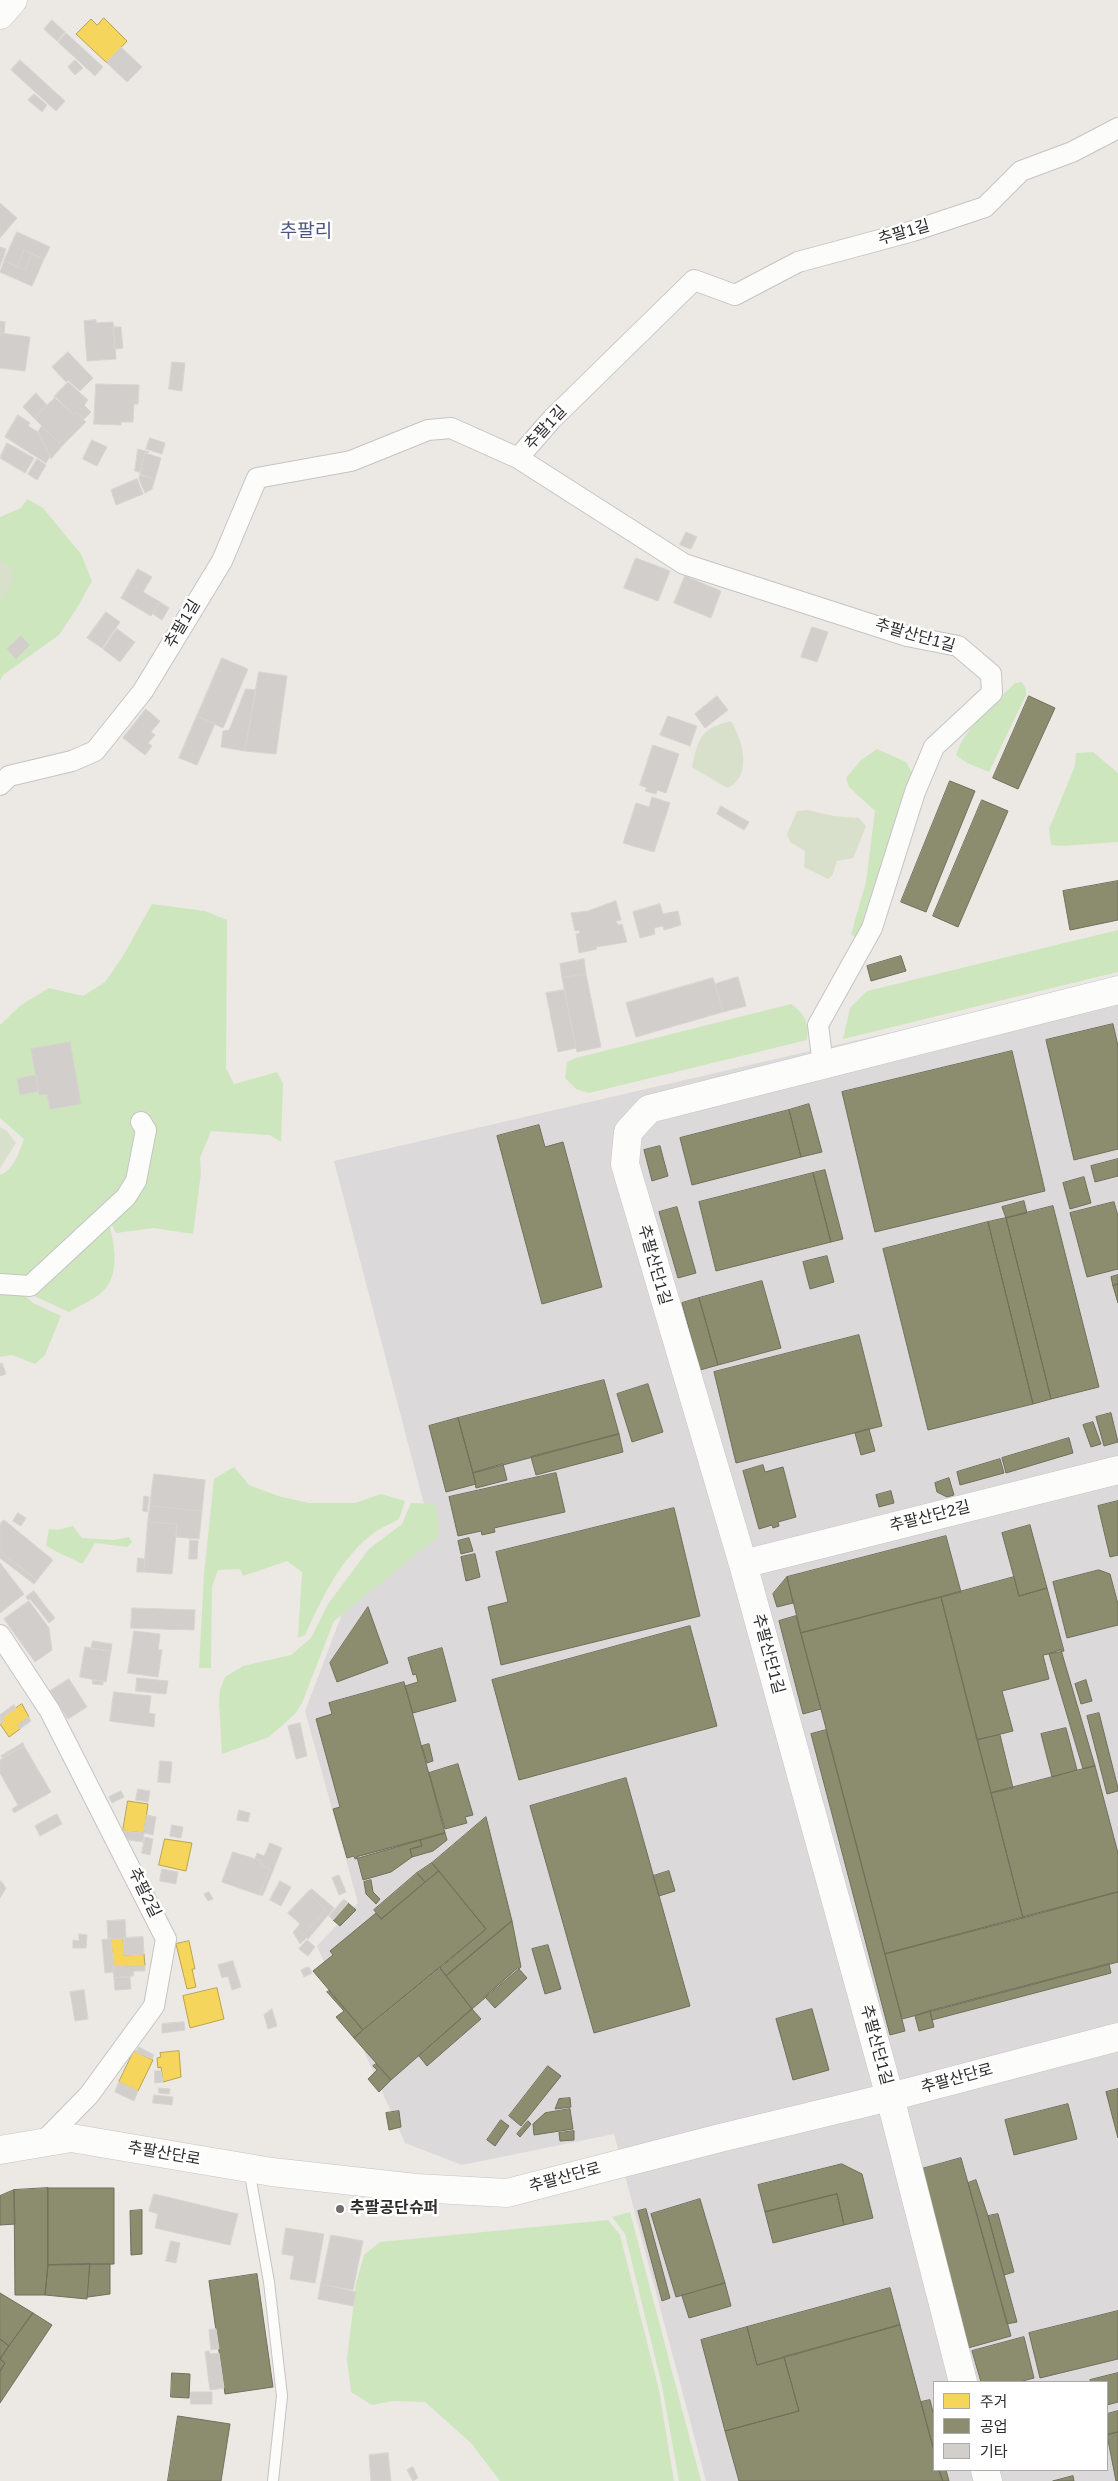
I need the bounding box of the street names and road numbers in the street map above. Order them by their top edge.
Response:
street label: 추팔1길 [876,216,932,250]
street label: 추팔1길 [521,402,571,454]
street label: 추팔1길 [161,596,205,652]
street label: 추팔산단1길 [873,615,957,657]
street label: 추팔산단1길 [633,1223,675,1307]
street label: 추팔산단2길 [888,1498,972,1536]
street label: 추팔산단1길 [748,1612,788,1696]
street label: 추팔2길 [124,1865,164,1921]
street label: 추팔산단1길 [856,2003,896,2087]
street label: 추팔산단로 [919,2060,995,2098]
street label: 추팔산단로 [126,2138,202,2170]
street label: 추팔산단로 [527,2159,603,2197]

